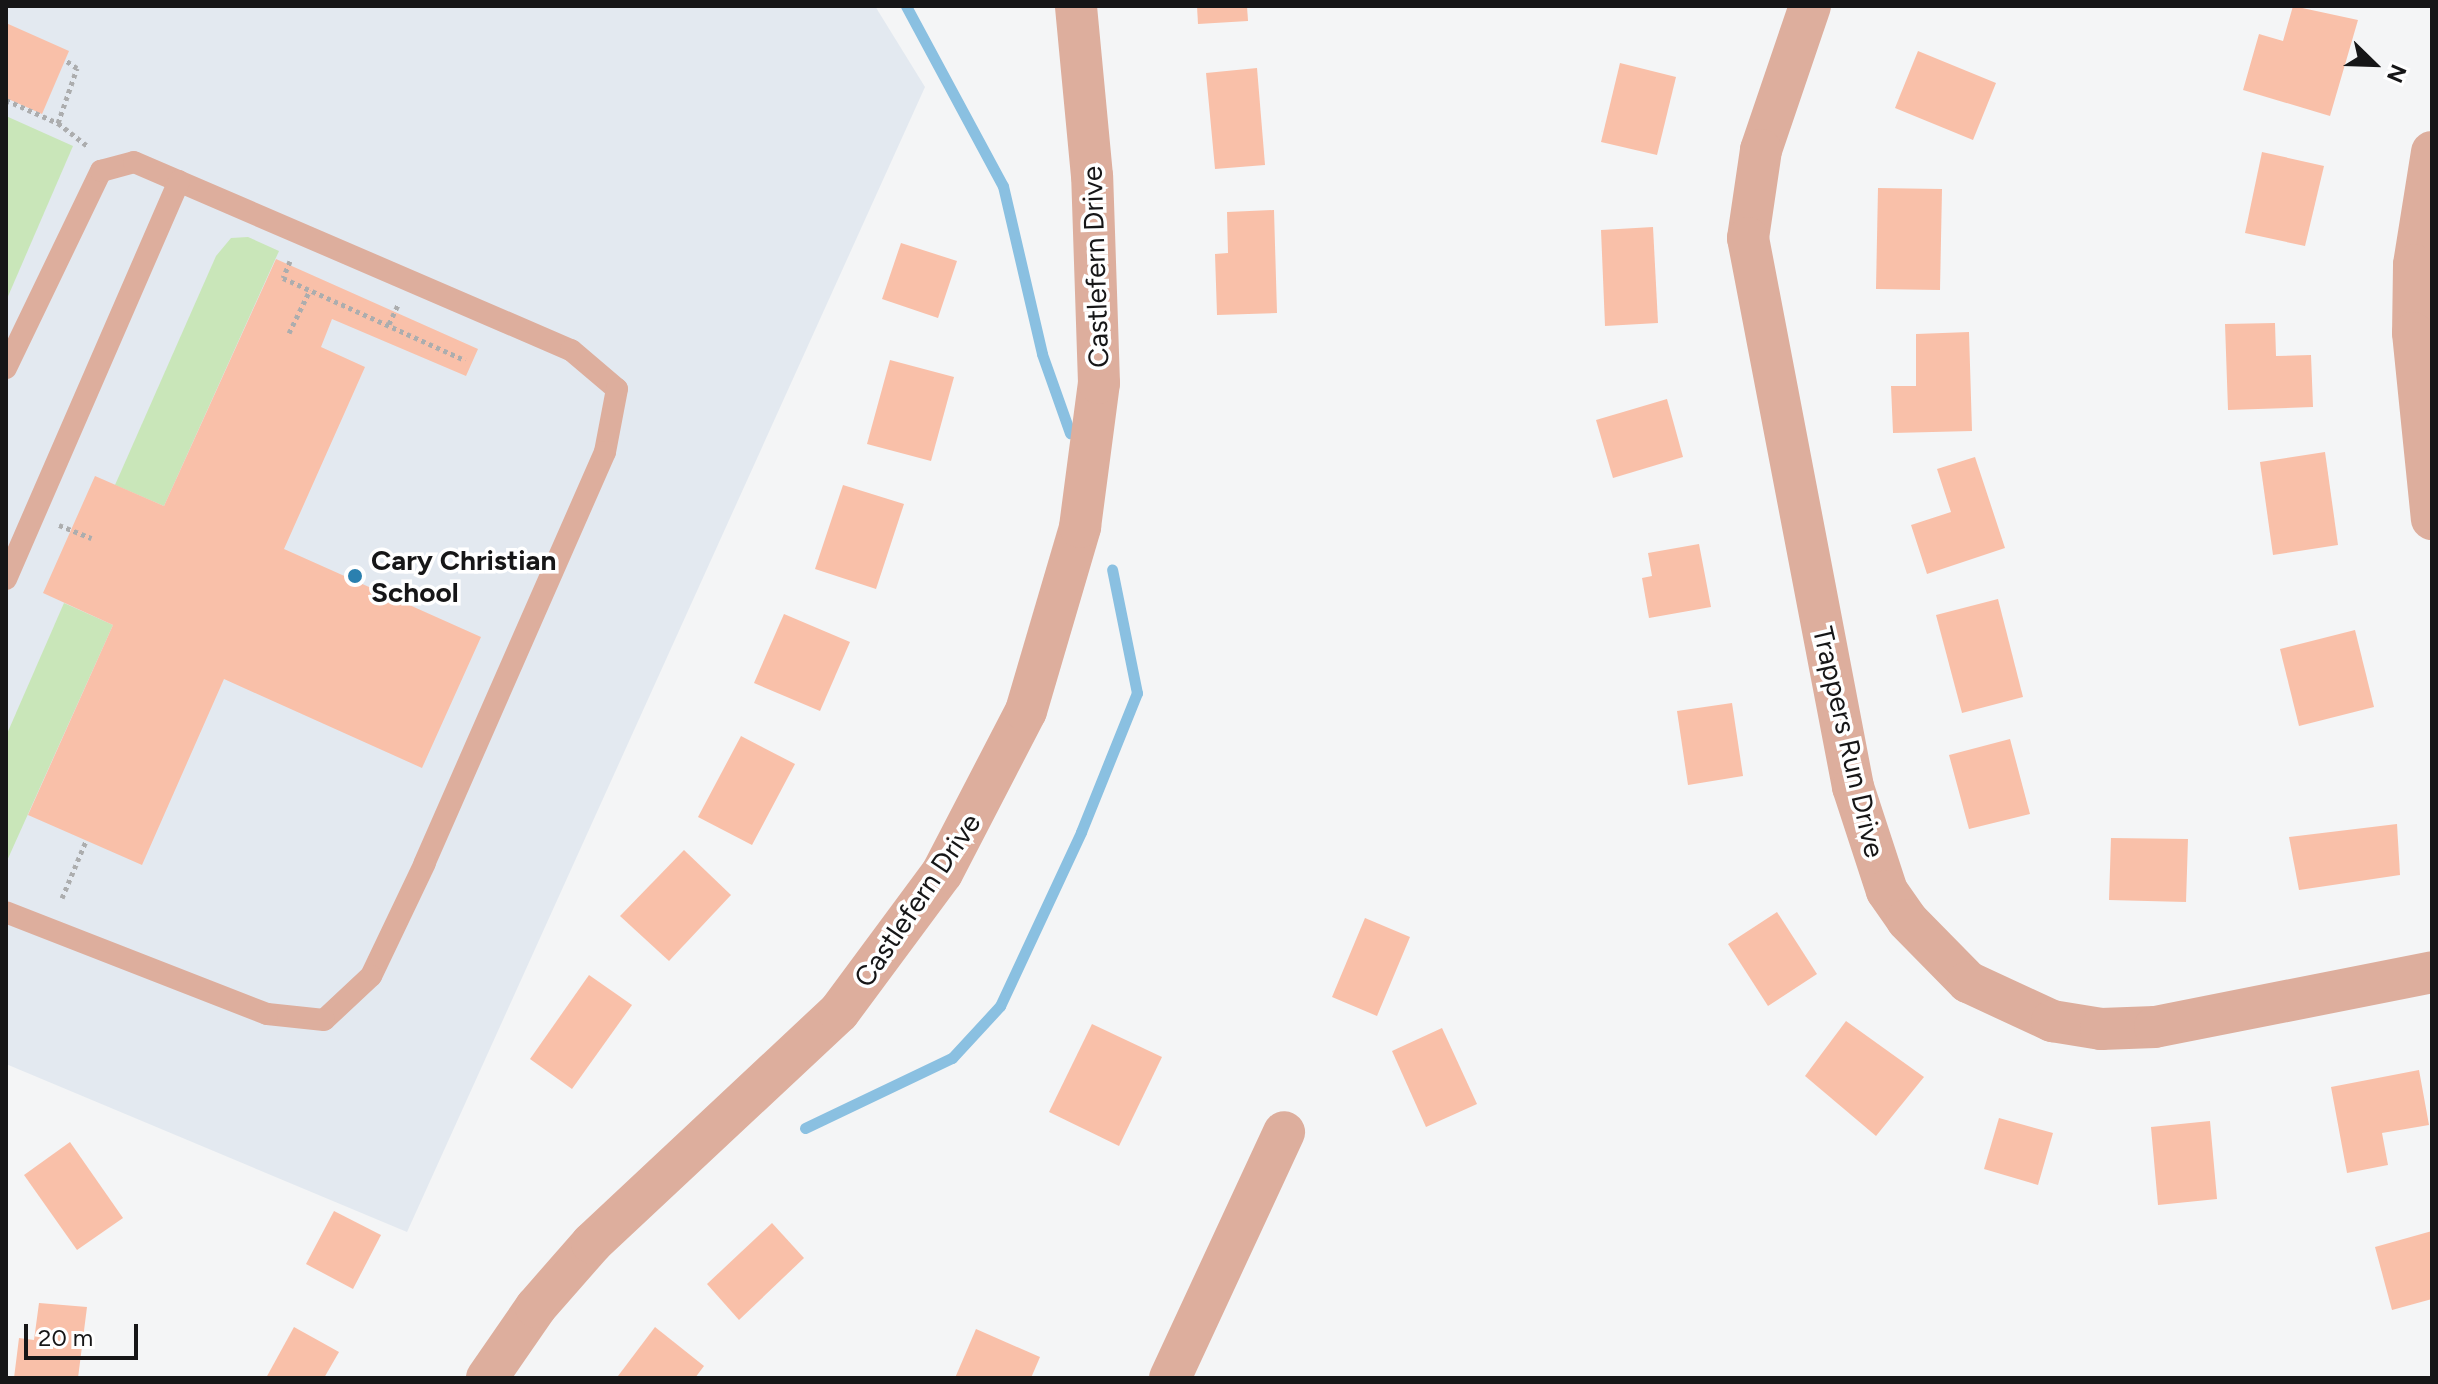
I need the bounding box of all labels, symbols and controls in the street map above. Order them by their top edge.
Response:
north arrow [2334,24,2414,104]
text: N [2381,60,2412,87]
street label: Castlefern Drive [1075,166,1115,368]
place label: Cary Christian School [371,543,556,609]
marker: Cary Christian School [346,567,364,585]
street label: Trappers Run Drive [1806,623,1892,861]
street label: Castlefern Drive [847,807,987,993]
scale bar [28,1308,142,1358]
text: 20 m [38,1323,93,1352]

